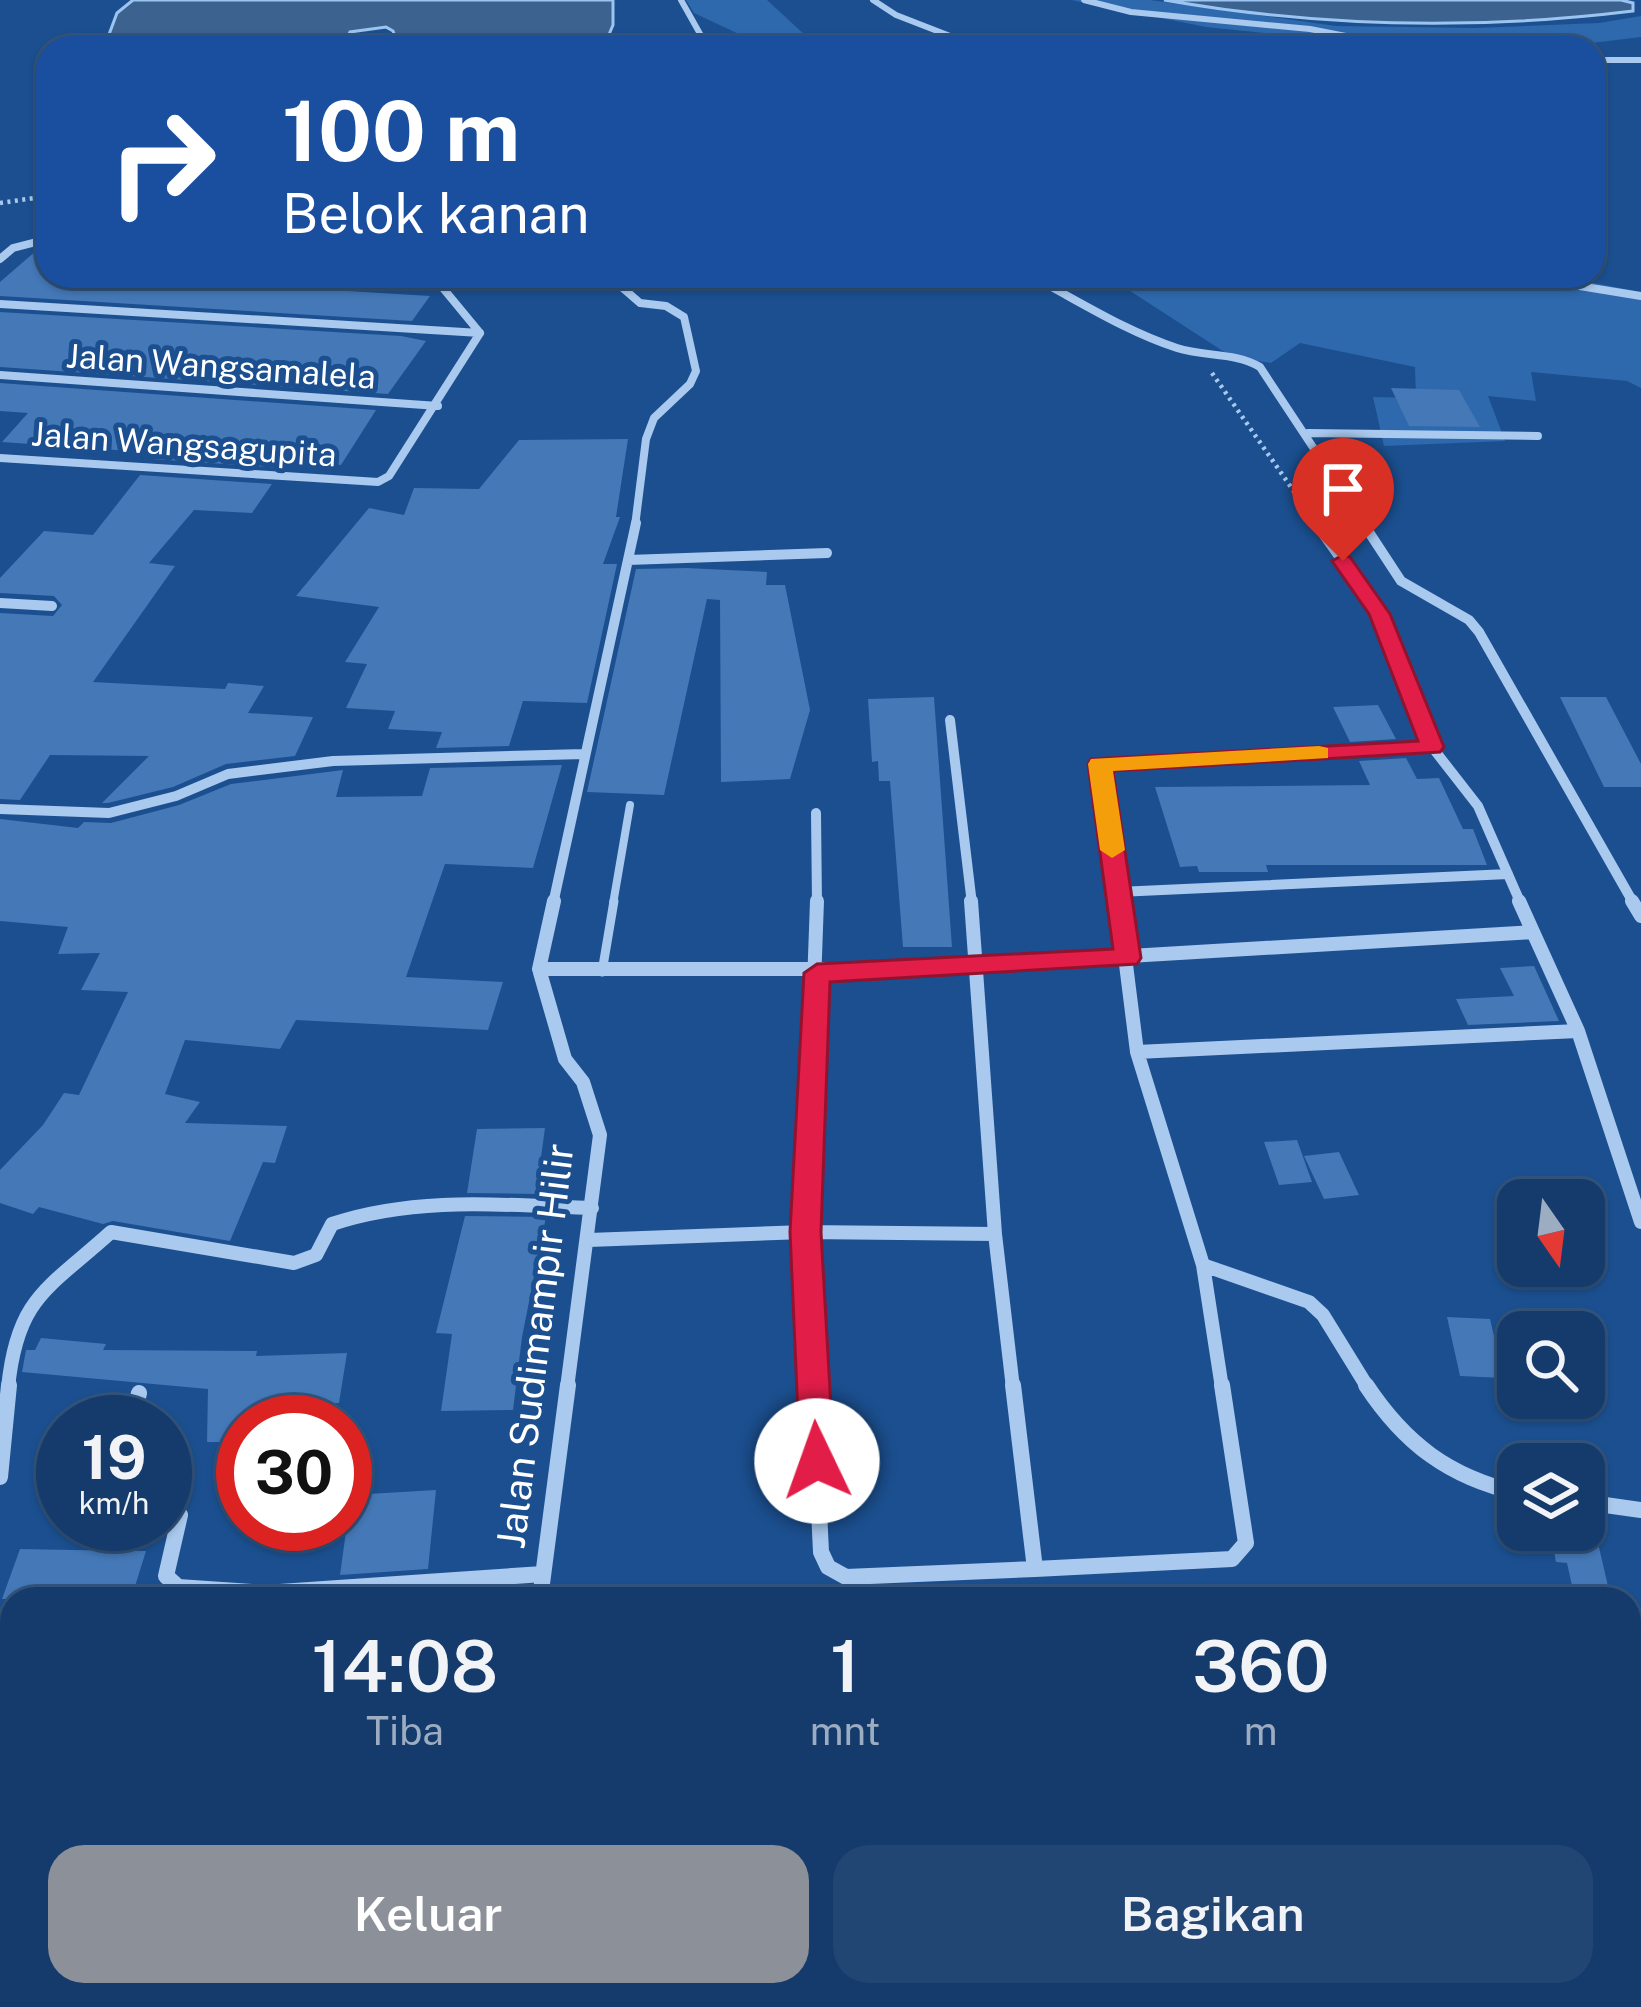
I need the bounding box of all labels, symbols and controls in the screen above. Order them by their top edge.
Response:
text: 100 m [282,81,520,180]
icon: right [84,84,240,240]
text: Belok kanan [282,182,590,245]
street label: Jalan Wangsamalela [65,336,377,396]
street label: Jalan Wangsagupita [30,414,338,474]
pin [1292,438,1394,561]
icon: arrive [1310,456,1376,522]
street label: Jalan Sudimampir Hilir [487,1141,583,1551]
north arrow [1497,1179,1605,1287]
map controls [1497,1179,1605,1551]
button: search [1497,1311,1605,1419]
speed limit sign: 30 [216,1395,372,1551]
position arrow [754,1398,880,1524]
text: 19 [81,1422,147,1493]
button: layers [1497,1443,1605,1551]
text: km/h [79,1485,149,1521]
text: 14:08 [311,1624,498,1708]
text: 1 [830,1624,860,1708]
text: 360 [1192,1624,1330,1708]
text: Tiba [366,1708,444,1754]
text: mnt [810,1708,880,1754]
text: m [1244,1708,1278,1754]
button: Keluar [48,1845,809,1983]
button: Bagikan [833,1845,1593,1983]

